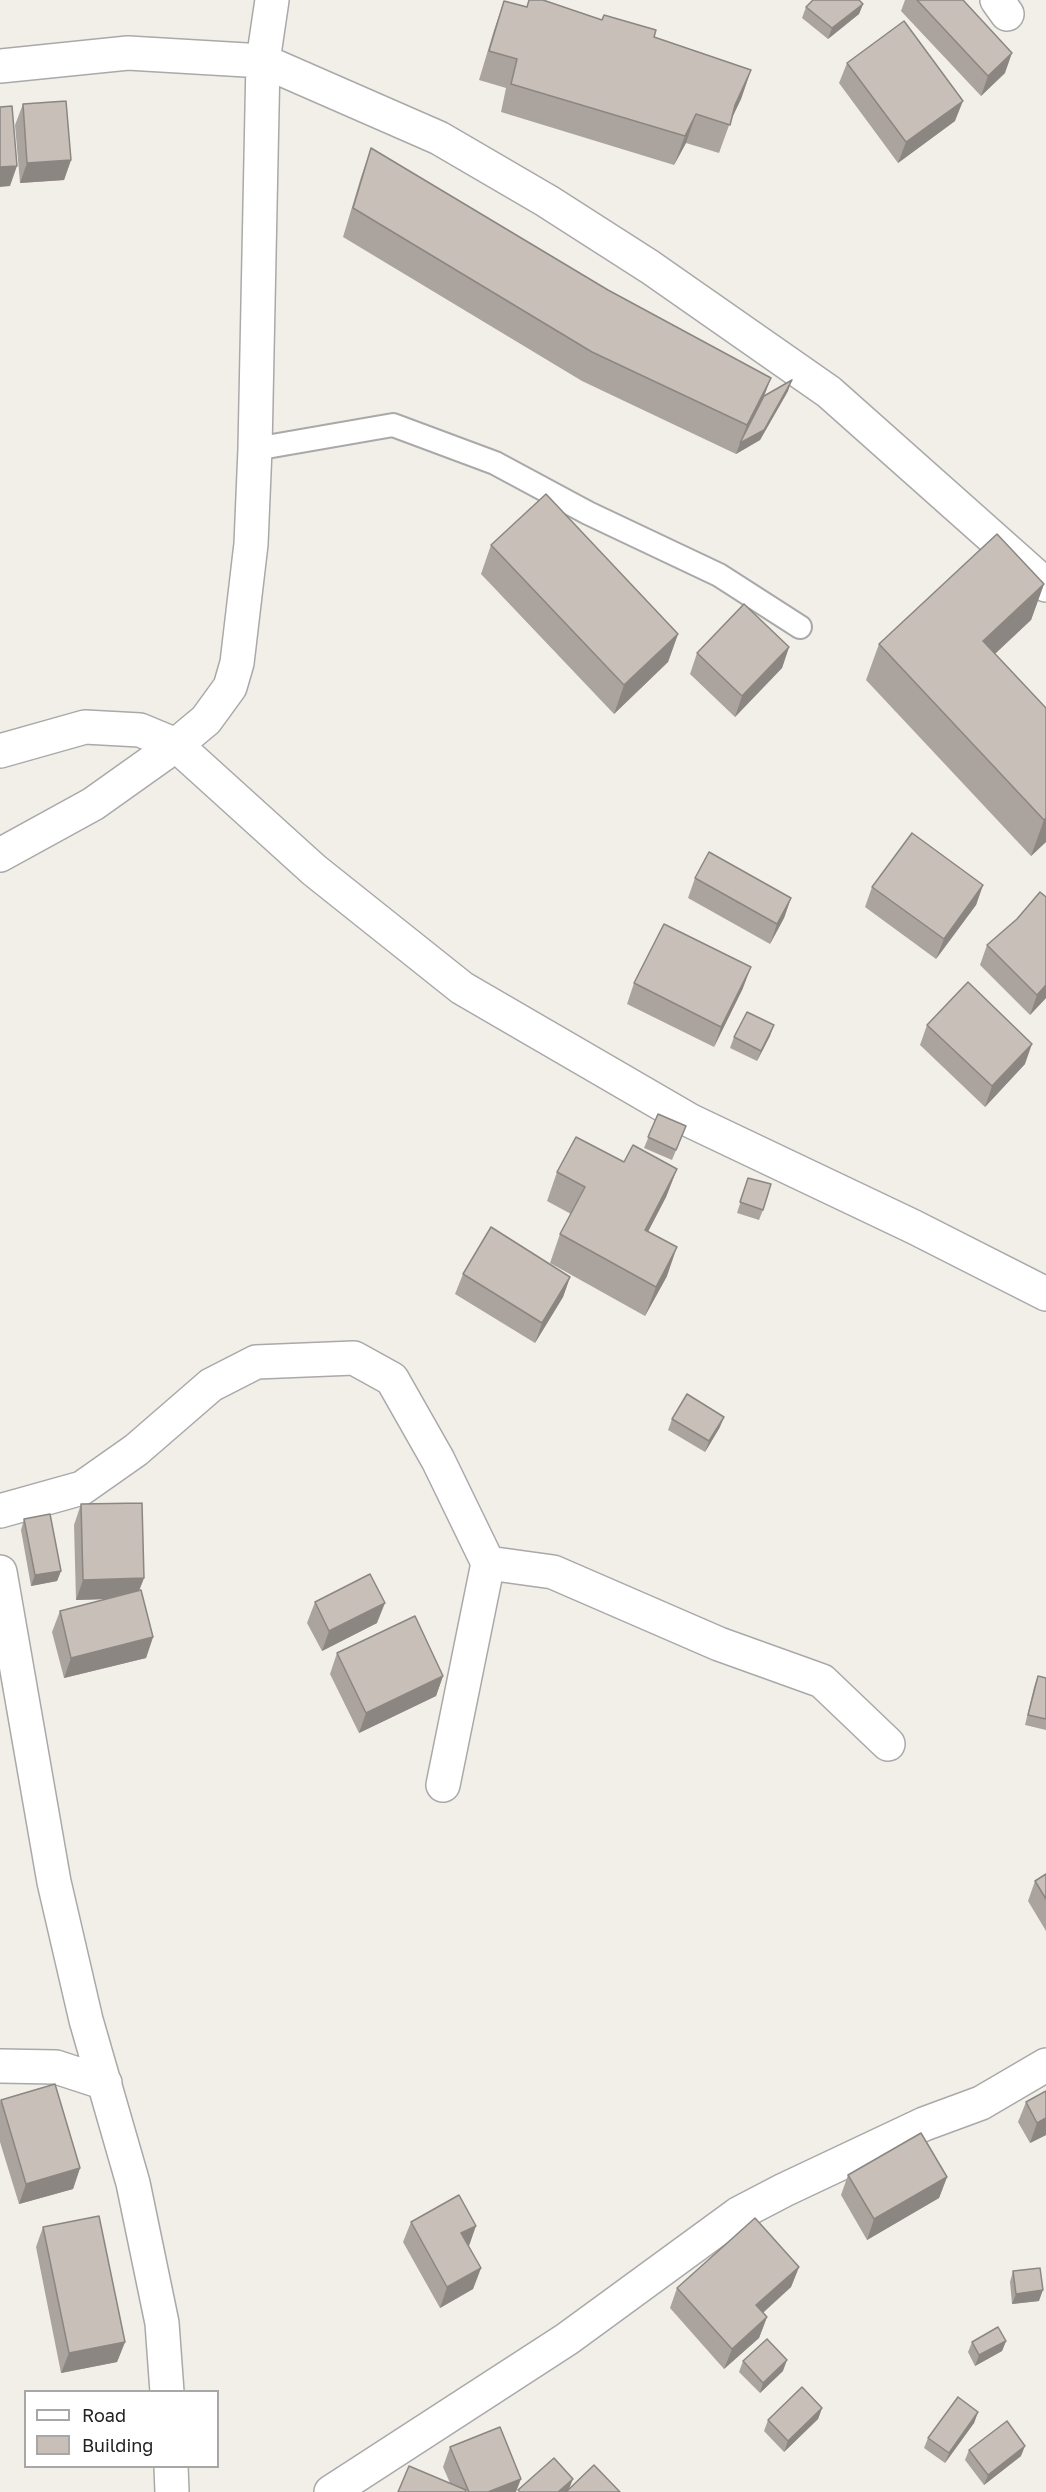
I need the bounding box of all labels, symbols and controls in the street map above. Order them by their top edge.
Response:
legend [24,2390,219,2468]
text: Road [82,2404,126,2426]
text: Building [82,2434,153,2456]

